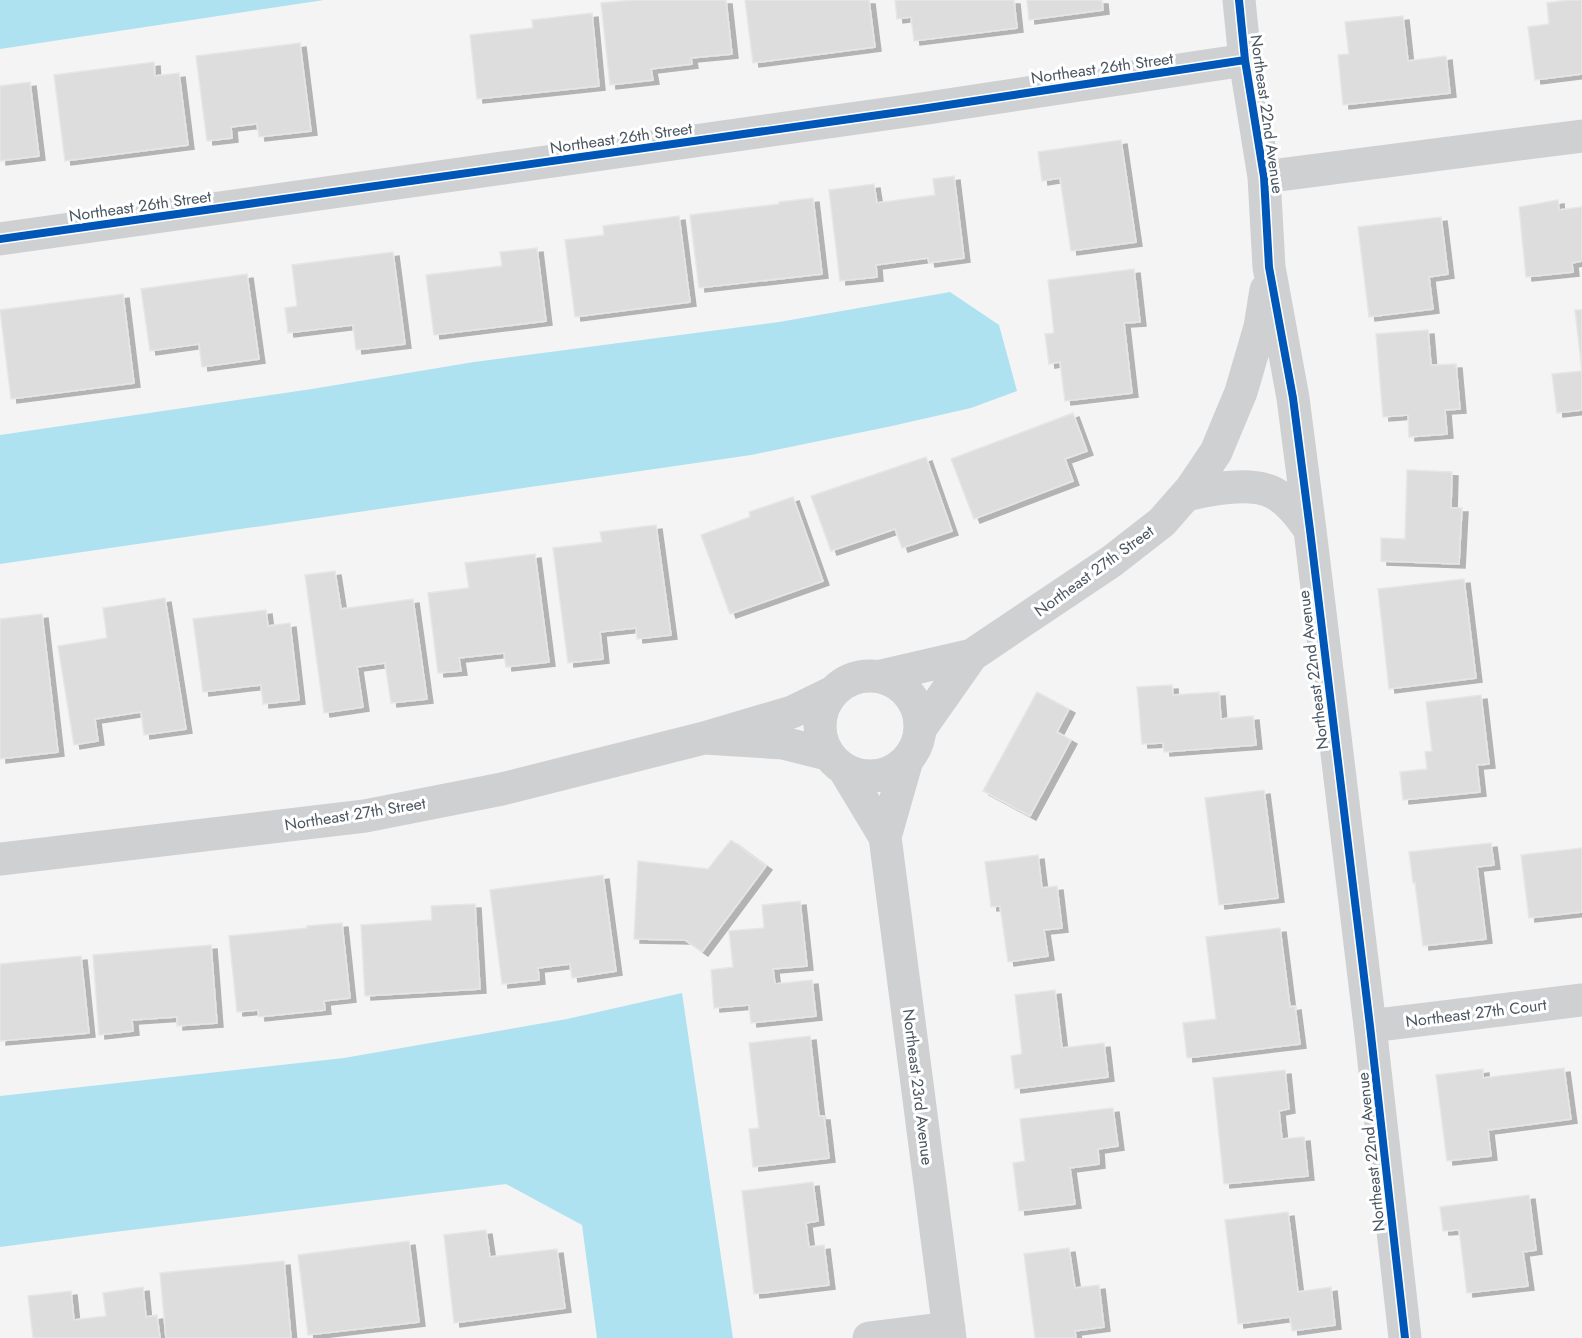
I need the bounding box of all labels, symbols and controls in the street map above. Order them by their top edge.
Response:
street label: Northeast 22nd Avenue [1244,33,1290,195]
street label: Northeast 26th Street [1029,47,1175,89]
street label: Northeast 26th Street [548,117,694,159]
street label: Northeast 26th Street [67,185,213,227]
street label: Northeast 27th Street [1030,520,1159,622]
street label: Northeast 22nd Avenue [1292,589,1334,751]
street label: Northeast 27th Street [283,791,427,837]
street label: Northeast 27th Court [1404,993,1548,1033]
street label: Northeast 23rd Avenue [897,1008,939,1166]
street label: Northeast 22nd Avenue [1351,1071,1391,1233]

